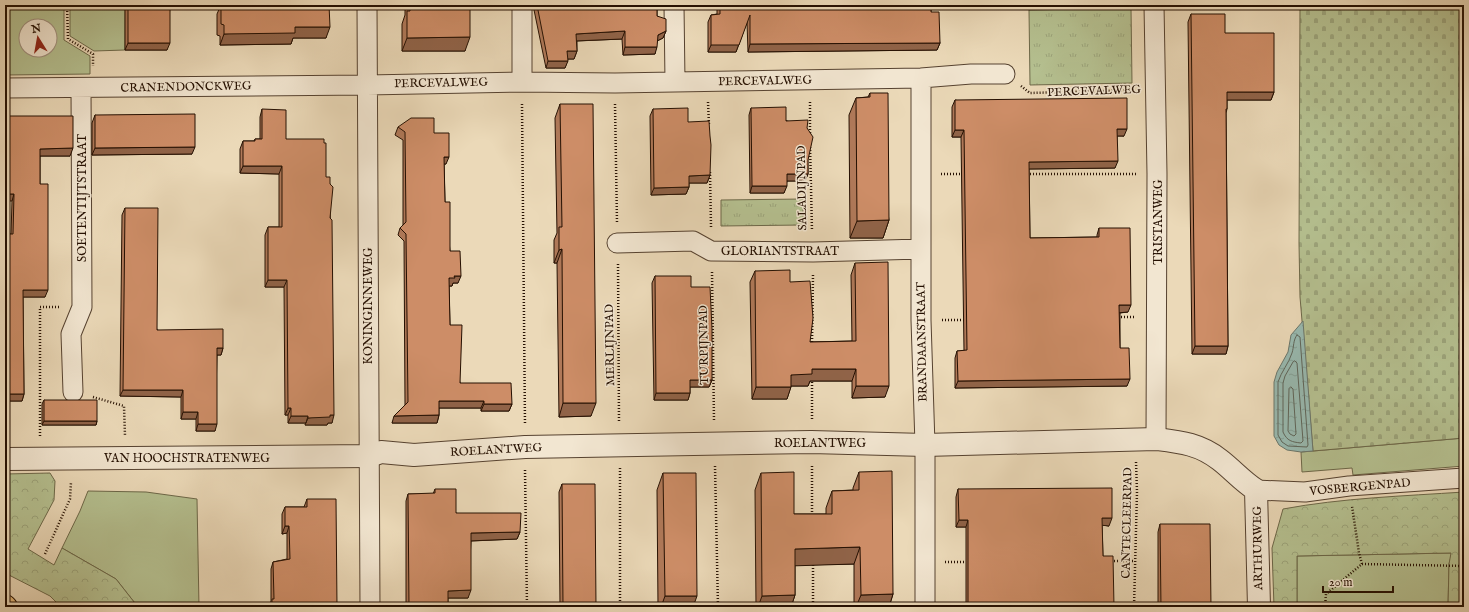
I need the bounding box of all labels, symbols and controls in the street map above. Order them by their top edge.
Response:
north arrow [18,18,58,58]
text: N [29,21,43,37]
street label: PERCEVALWEG [718,73,812,89]
street label: PERCEVALWEG [394,75,488,91]
street label: CRANENDONCKWEG [120,78,252,96]
street label: PERCEVALWEG [1047,82,1142,100]
street label: SOETENTIJTSTRAAT [75,134,91,262]
street label: SALADIJNPAD [794,145,811,231]
street label: TRISTANWEG [1151,179,1166,265]
street label: GLORIANTSTRAAT [721,244,839,259]
street label: KONINGINNEWEG [361,247,376,364]
street label: BRANDAANSTRAAT [913,282,931,402]
street label: MERLIJNPAD [602,303,619,386]
street label: TURPIJNPAD [696,305,713,385]
street label: ROELANTWEG [774,436,867,451]
street label: ROELANTWEG [450,440,543,460]
street label: VAN HOOCHSTRATENWEG [103,451,270,466]
street label: CANTECLEERPAD [1119,467,1135,579]
street label: VOSBERGENPAD [1308,475,1412,499]
street label: ARTHURWEG [1250,505,1266,591]
scale bar [1323,568,1393,594]
text: 20 m [1329,575,1352,590]

